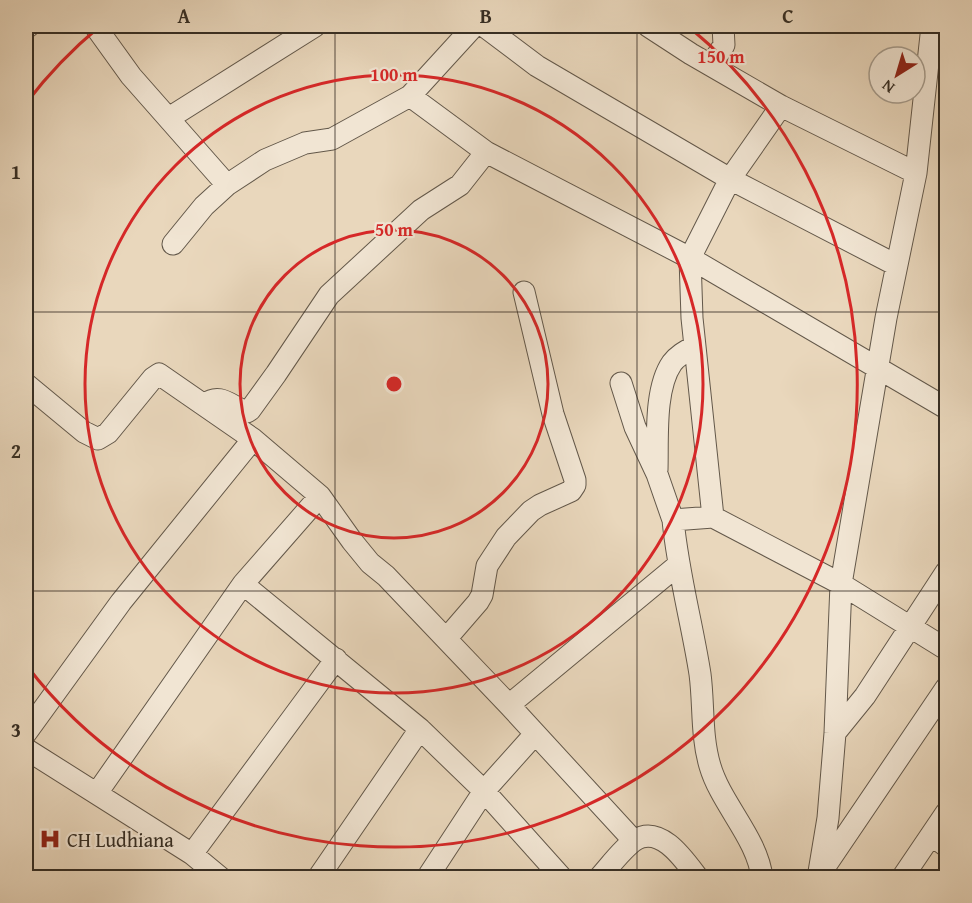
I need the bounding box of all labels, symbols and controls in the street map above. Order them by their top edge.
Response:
text: A [178,1,191,30]
text: B [480,1,492,30]
text: C [782,1,794,30]
text: 150 m [697,43,745,70]
north arrow [867,45,927,105]
text: 100 m [370,61,418,88]
text: N [876,74,899,100]
text: 1 [11,157,21,186]
text: 50 m [375,216,414,243]
centre of rings [384,374,404,394]
text: 2 [11,436,21,465]
text: 3 [11,715,21,744]
place label: CH Ludhiana [67,825,174,854]
hospital icon: CH Ludhiana [38,827,62,851]

